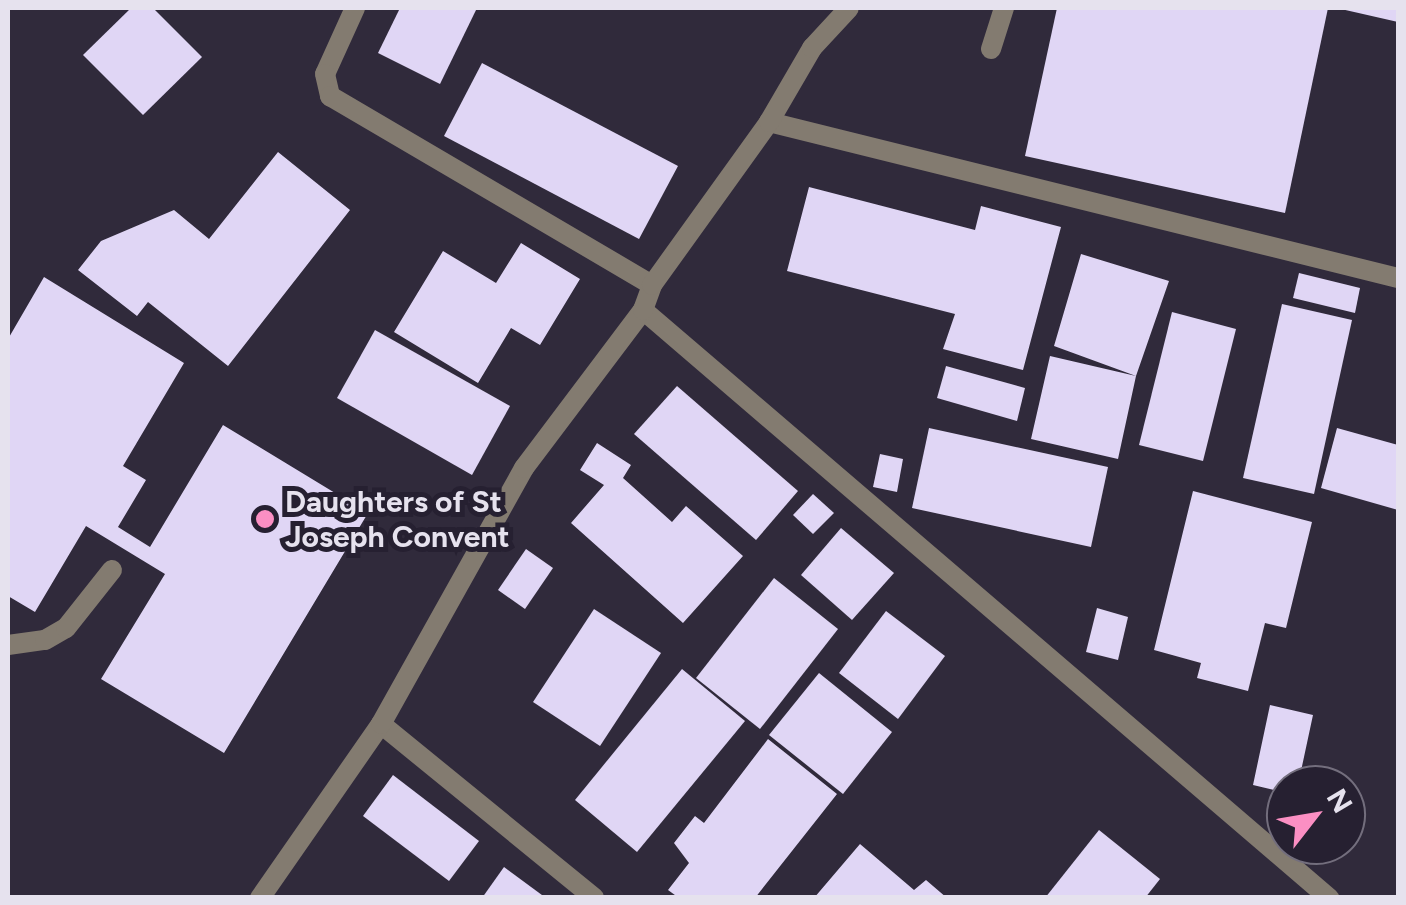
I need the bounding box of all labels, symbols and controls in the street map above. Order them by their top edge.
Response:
place label: Daughters of St Joseph Convent [285,484,510,554]
marker: Daughters of St Joseph Convent [254,508,276,530]
north arrow [1266,765,1366,865]
text: N [1320,783,1360,819]

